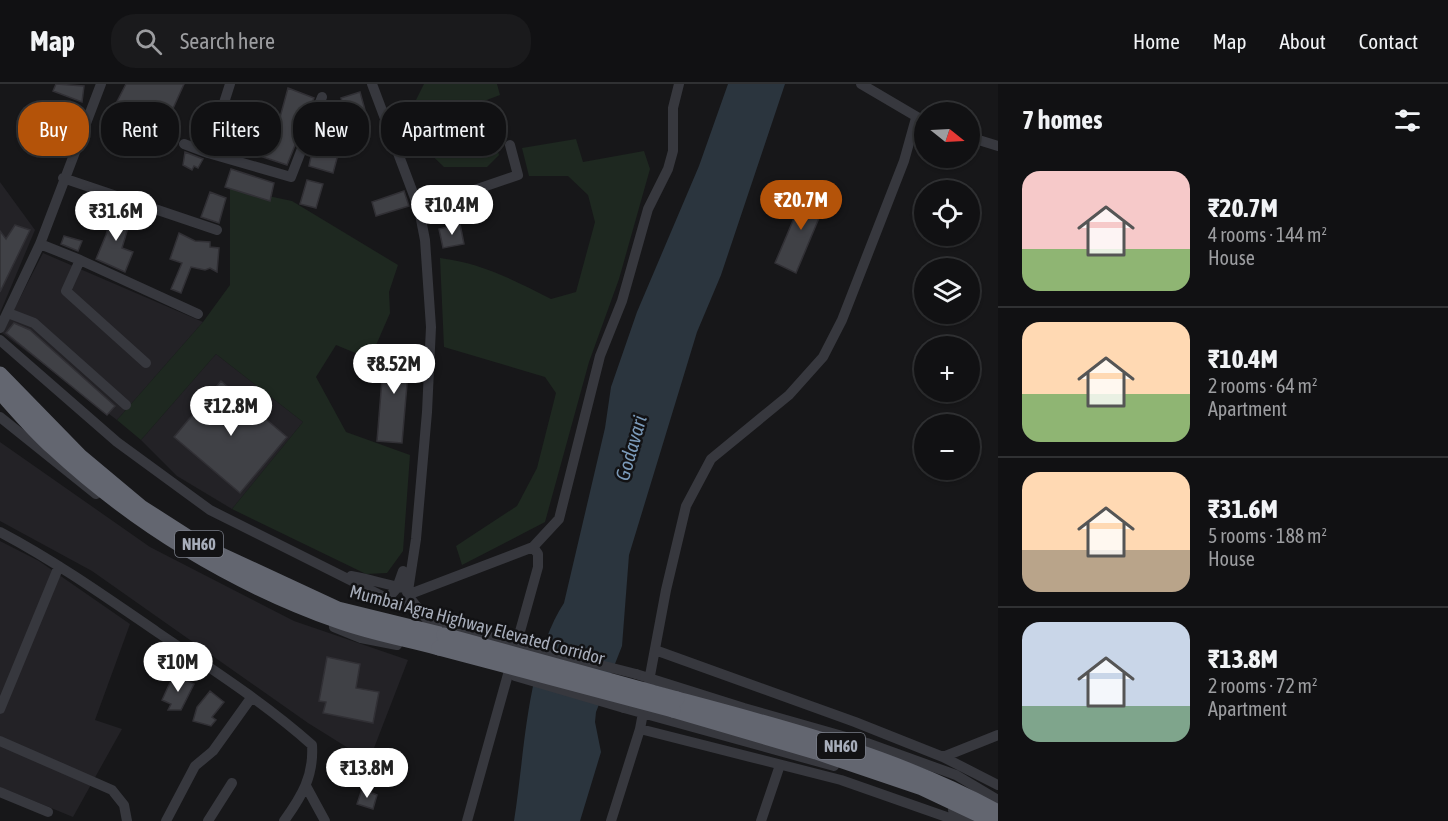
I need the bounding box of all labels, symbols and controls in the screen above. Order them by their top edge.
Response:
search box [111,14,531,68]
text: Map [30,25,75,57]
icon: search [132,25,165,58]
text: Search here [180,28,275,54]
text: Home [1133,29,1180,53]
text: Map [1213,29,1247,53]
text: About [1280,29,1326,53]
text: Contact [1359,29,1418,53]
chip: Buy [18,102,89,156]
chip: Rent [101,102,179,156]
chip: Filters [191,102,281,156]
chip: New [293,102,369,156]
chip: Apartment [381,102,506,156]
north arrow [914,102,980,168]
map controls [914,102,980,480]
icon: filters [1391,104,1424,137]
text: 7 homes [1022,105,1102,135]
pin: ₹20.7M [752,180,850,231]
button: locate [914,180,980,246]
pin: ₹10.4M [403,185,501,236]
text: ₹20.7M [774,188,828,211]
pin: ₹31.6M [67,191,165,242]
text: ₹10.4M [425,193,479,216]
text: ₹20.7M [1208,193,1278,223]
icon: home [1070,195,1142,267]
text: ₹31.6M [89,199,143,222]
text: 4 rooms · 144 m² [1208,223,1327,246]
text: House [1208,246,1255,269]
button: layers [914,258,980,324]
button: + [914,336,980,402]
pin: ₹8.52M [345,344,443,395]
text: ₹10.4M [1208,344,1278,374]
icon: home [1070,346,1142,418]
text: ₹8.52M [367,352,421,375]
text: 2 rooms · 64 m² [1208,374,1318,397]
pin: ₹12.8M [182,386,280,437]
text: ₹12.8M [204,394,258,417]
text: Apartment [1208,397,1287,420]
water label: Godavari [610,412,651,483]
button: − [914,414,980,480]
text: ₹31.6M [1208,494,1278,524]
icon: home [1070,496,1142,568]
text: 5 rooms · 188 m² [1208,524,1327,547]
road number: NH60 [175,531,223,557]
text: House [1208,547,1255,570]
street label: Mumbai Agra Highway Elevated Corridor [347,580,608,669]
pin: ₹10M [142,642,214,693]
text: ₹13.8M [1208,644,1278,674]
icon: home [1070,646,1142,718]
text: ₹10M [158,650,198,673]
text: 2 rooms · 72 m² [1208,674,1318,697]
text: Apartment [1208,697,1287,720]
road number: NH60 [817,733,865,759]
pin: ₹13.8M [318,748,416,799]
text: ₹13.8M [340,756,394,779]

